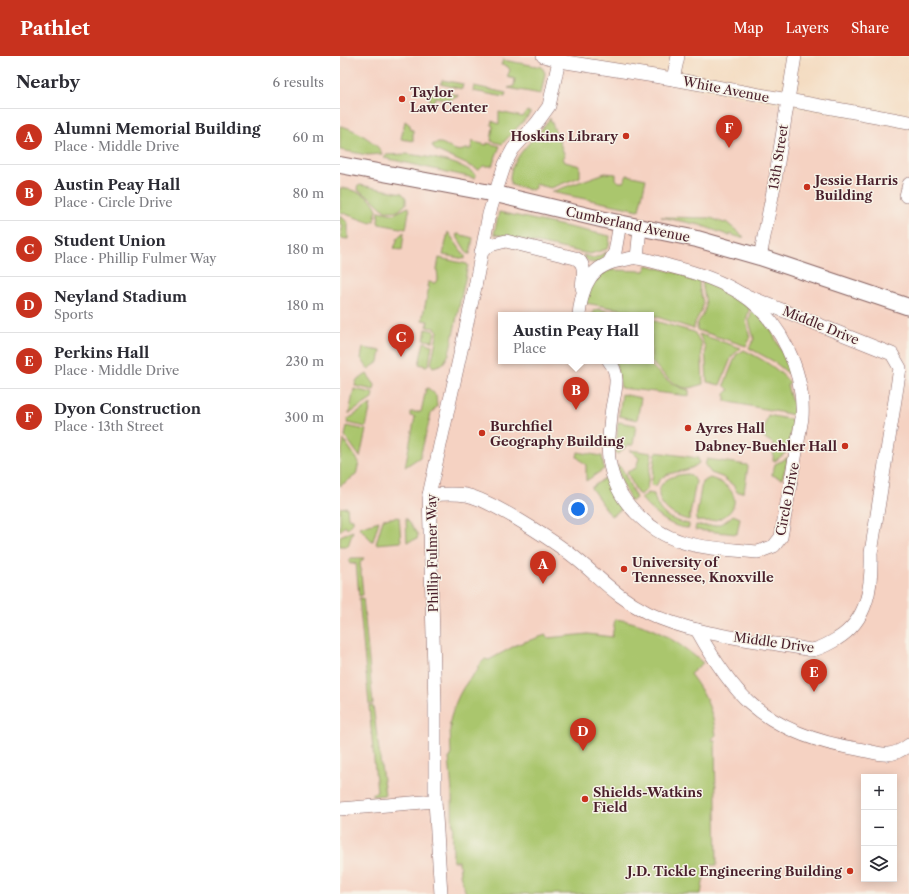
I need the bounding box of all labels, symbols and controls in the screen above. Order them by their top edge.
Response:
text: Pathlet [20,17,90,40]
text: Map [733,19,763,37]
text: Layers [785,19,829,37]
text: Share [851,19,889,37]
text: Nearby [16,72,80,92]
street label: White Avenue [680,73,771,105]
text: 6 results [273,74,324,90]
place label: Taylor Law Center [410,84,488,115]
marker: Taylor Law Center [397,94,407,104]
pin: F [716,115,742,148]
text: Alumni Memorial Building [54,119,261,138]
street label: 13th Street [765,123,791,191]
place label: Hoskins Library [511,128,619,144]
text: A [24,129,34,145]
text: 60 m [293,129,324,145]
marker: Hoskins Library [621,131,631,141]
text: Place · Middle Drive [54,138,179,154]
place label: Jessie Harris Building [813,172,898,203]
text: Austin Peay Hall [54,175,180,194]
marker: Jessie Harris Building [802,182,812,192]
text: B [24,185,34,201]
text: 80 m [292,185,324,201]
text: Place · Circle Drive [54,194,173,210]
street label: Cumberland Avenue [564,203,692,245]
text: Student Union [54,231,166,250]
text: C [24,241,34,257]
text: 180 m [287,241,324,257]
text: Place · Phillip Fulmer Way [54,250,217,266]
text: Neyland Stadium [54,287,187,306]
text: D [23,297,35,313]
text: 180 m [287,297,324,313]
street label: Middle Drive [780,302,862,348]
text: Sports [54,306,93,322]
popup [498,312,654,364]
text: Austin Peay Hall [513,321,639,340]
pin: C [388,324,414,357]
text: Place [513,340,546,356]
text: Perkins Hall [54,343,149,362]
text: E [24,353,34,369]
text: 230 m [286,353,324,369]
text: Place · Middle Drive [54,362,179,378]
pin: B [563,377,589,410]
text: Dyon Construction [54,399,201,418]
text: F [25,409,33,425]
text: 300 m [285,409,324,425]
text: Place · 13th Street [54,418,164,434]
place label: Burchfiel Geography Building [490,418,624,449]
place label: Ayres Hall [695,420,765,436]
marker: Ayres Hall [683,423,693,433]
marker: Burchfiel Geography Building [477,428,487,438]
place label: Dabney-Buehler Hall [695,438,837,454]
marker: Dabney-Buehler Hall [840,441,850,451]
street label: Circle Drive [772,461,802,537]
street label: Phillip Fulmer Way [423,493,441,612]
your location [568,499,588,519]
pin: A [530,551,556,584]
place label: University of Tennessee, Knoxville [632,554,774,585]
marker: University of Tennessee, Knoxville [619,564,629,574]
street label: Middle Drive [733,628,815,656]
pin: E [801,659,827,692]
pin: D [570,718,596,751]
map controls [861,774,897,882]
button: + [861,774,897,810]
place label: Shields-Watkins Field [593,784,702,815]
marker: Shields-Watkins Field [580,794,590,804]
button: − [861,810,897,846]
button: layers [861,846,897,882]
place label: J.D. Tickle Engineering Building [625,863,842,879]
marker: J.D. Tickle Engineering Building [845,866,855,876]

